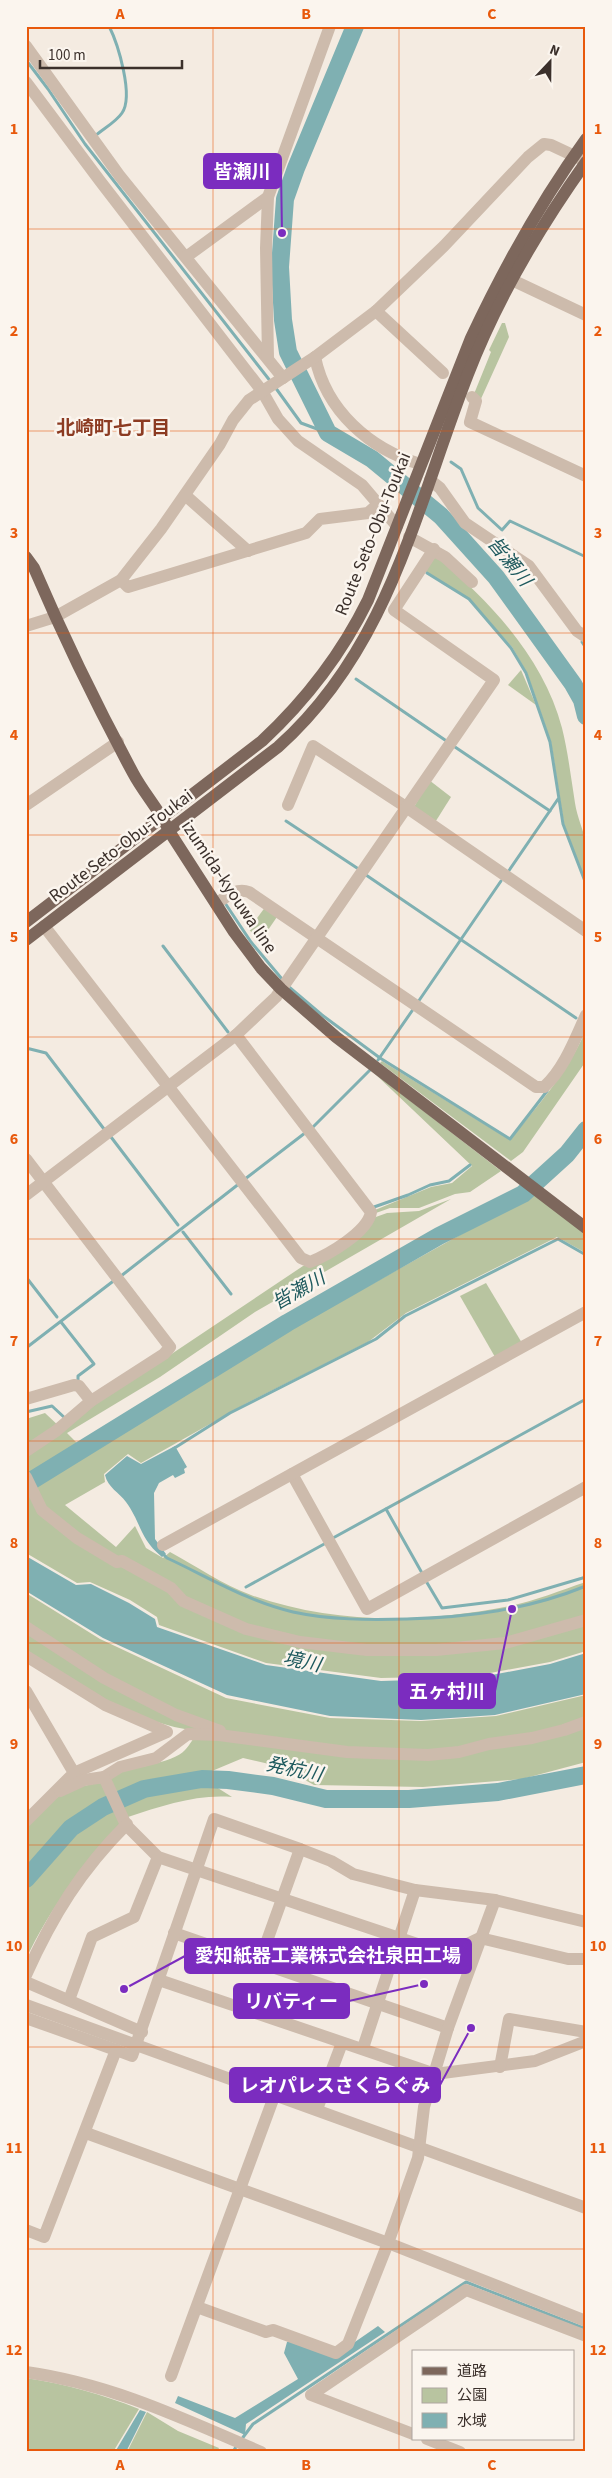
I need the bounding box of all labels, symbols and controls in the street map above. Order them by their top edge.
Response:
text: A [114,3,125,25]
text: B [301,3,311,25]
text: C [487,3,497,25]
scale bar [40,38,182,70]
north arrow [524,38,574,88]
text: N [546,40,563,62]
text: 100 m [48,45,86,66]
text: 1 [10,118,18,140]
text: 1 [594,118,602,140]
callout: 皆瀬川 [204,154,281,188]
text: 皆瀬川 [213,159,271,186]
text: 2 [10,320,18,342]
text: 2 [594,320,602,342]
district label: 北崎町七丁目 [56,415,170,442]
street label: Route Seto-Obu-Toukai [329,449,417,619]
text: 3 [10,522,18,544]
text: 3 [594,522,602,544]
water label: 皆瀬川 [481,531,539,594]
text: 4 [10,724,19,746]
text: 4 [594,724,603,746]
street label: Route Seto-Obu-Toukai [44,784,198,908]
street label: izumida-kyouwa line [175,815,283,959]
text: 5 [10,926,18,948]
text: 5 [594,926,602,948]
text: 6 [10,1128,18,1150]
text: 6 [594,1128,602,1150]
water label: 皆瀬川 [268,1264,332,1317]
text: 7 [10,1330,18,1352]
text: 7 [594,1330,602,1352]
text: 8 [10,1532,18,1554]
text: 8 [594,1532,602,1554]
water label: 境川 [281,1645,325,1680]
callout: 五ヶ村川 [399,1674,495,1708]
text: 五ヶ村川 [409,1679,485,1706]
text: 9 [10,1733,18,1755]
text: 9 [594,1733,602,1755]
water label: 発杭川 [263,1751,327,1790]
text: 10 [6,1935,22,1957]
text: 10 [590,1935,606,1957]
callout: 愛知紙器工業株式会社泉田工場 [185,1939,471,1973]
text: 愛知紙器工業株式会社泉田工場 [195,1943,461,1970]
callout: リバティー [234,1984,349,2018]
text: リバティー [244,1989,338,2016]
callout: レオパレスさくらぐみ [230,2068,440,2102]
text: レオパレスさくらぐみ [240,2073,430,2100]
text: 11 [6,2137,22,2159]
text: 11 [590,2137,606,2159]
text: 12 [6,2339,22,2361]
text: 12 [590,2339,606,2361]
legend [412,2350,574,2440]
text: 道路 [457,2361,487,2382]
text: 公園 [457,2385,487,2406]
text: 水域 [457,2411,487,2432]
text: A [114,2454,125,2476]
text: B [301,2454,311,2476]
text: C [487,2454,497,2476]

